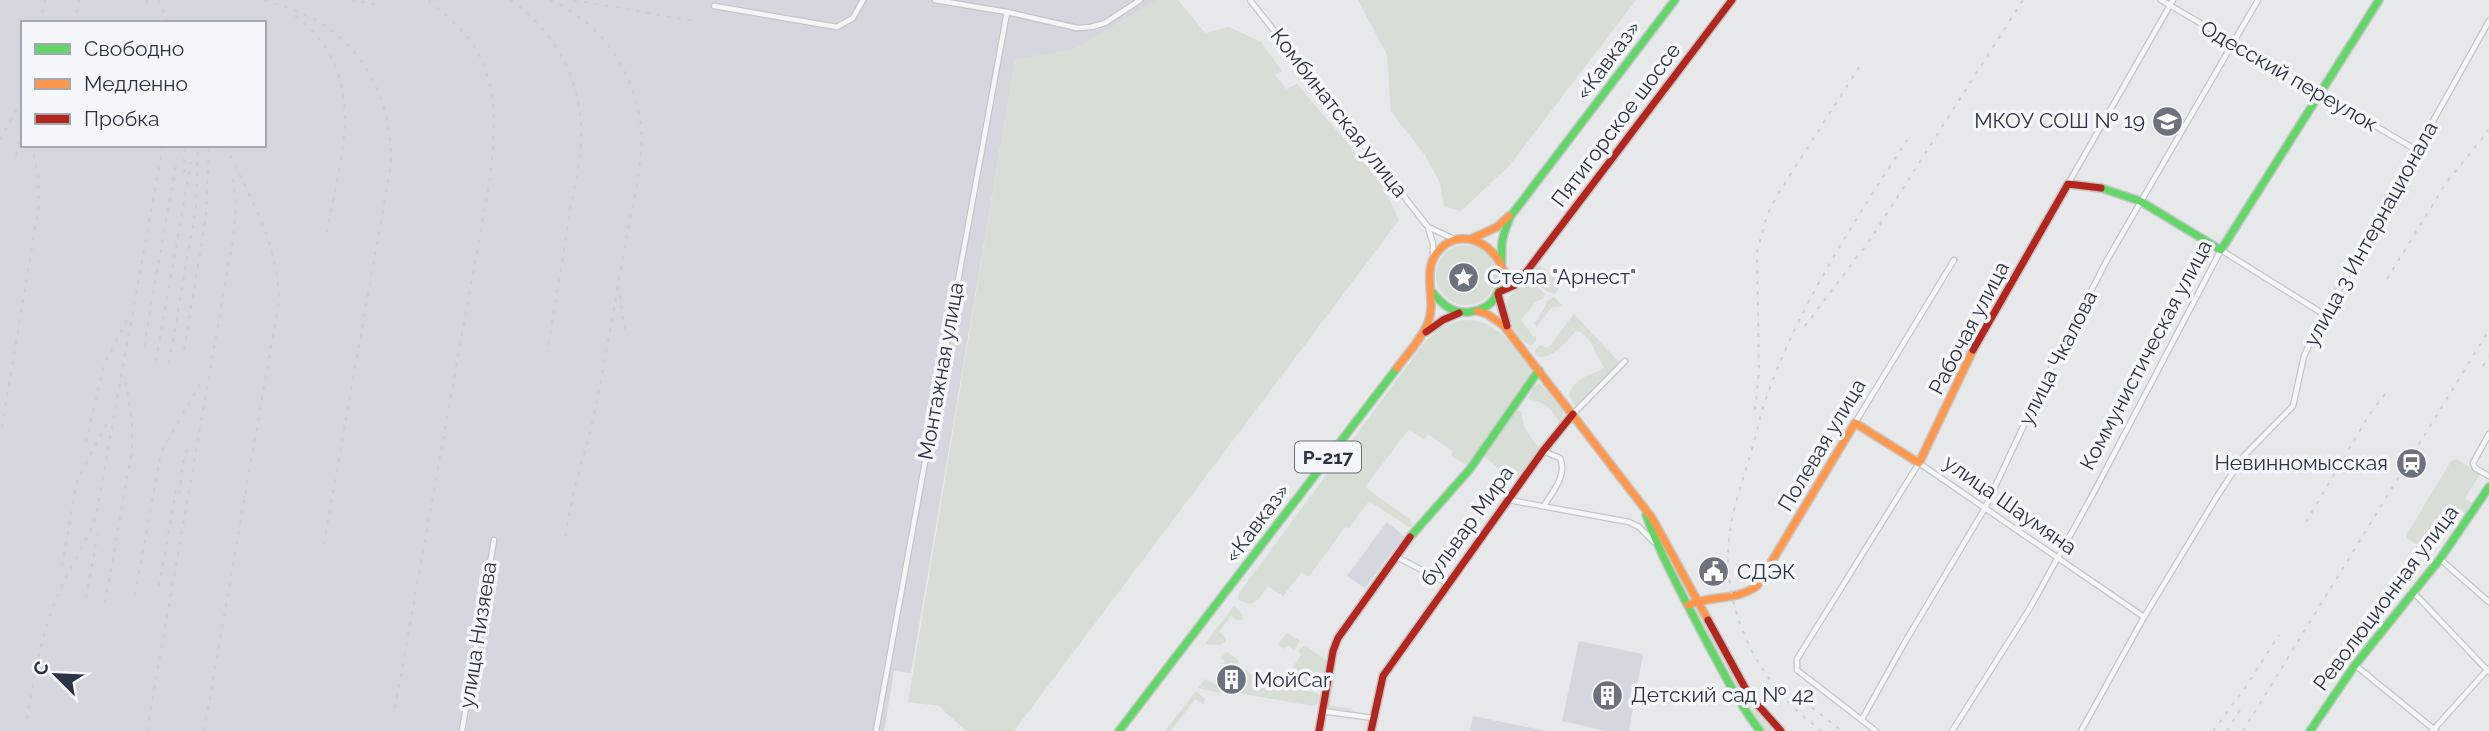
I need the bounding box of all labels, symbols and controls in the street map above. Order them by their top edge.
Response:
street label: «Кавказ» [1570,15,1645,104]
street label: Одесский переулок [2196,15,2382,137]
legend [21,21,266,147]
street label: Комбинатская улица [1266,23,1413,202]
text: Свободно [84,36,184,61]
street label: Пятигорское шоссе [1546,38,1685,212]
text: Медленно [84,71,188,96]
school or university icon: МКОУ СОШ № 19 [2151,104,2185,138]
text: Пробка [84,106,160,131]
place label: МКОУ СОШ № 19 [1974,108,2145,133]
street label: улица 3 Интернационала [2298,117,2443,350]
street label: Коммунистическая улица [2074,236,2217,474]
street label: Рабочая улица [1923,257,2014,399]
place icon: Стела "Арнест" [1447,260,1481,294]
place label: Стела "Арнест" [1487,264,1636,289]
street label: Монтажная улица [913,280,968,462]
street label: улица Чкалова [2013,286,2102,429]
street label: Полевая улица [1772,374,1871,515]
road number: Р-217 [1295,442,1361,472]
station icon: Невинномысская [2394,446,2428,480]
street label: улица Шаумяна [1939,449,2082,560]
place label: Невинномысская [2215,450,2388,475]
street label: бульвар Мира [1415,461,1519,591]
street label: «Кавказ» [1219,478,1294,567]
street label: Революционная улица [2308,500,2463,695]
public building icon: СДЭК [1697,555,1731,589]
place label: СДЭК [1737,559,1795,584]
street label: улица Низяева [454,560,501,710]
north arrow [21,640,91,710]
text: С [28,658,53,679]
building icon: МойCar [1214,663,1248,697]
place label: МойCar [1254,667,1331,692]
building icon: Детский сад № 42 [1591,678,1625,712]
place label: Детский сад № 42 [1631,682,1814,707]

